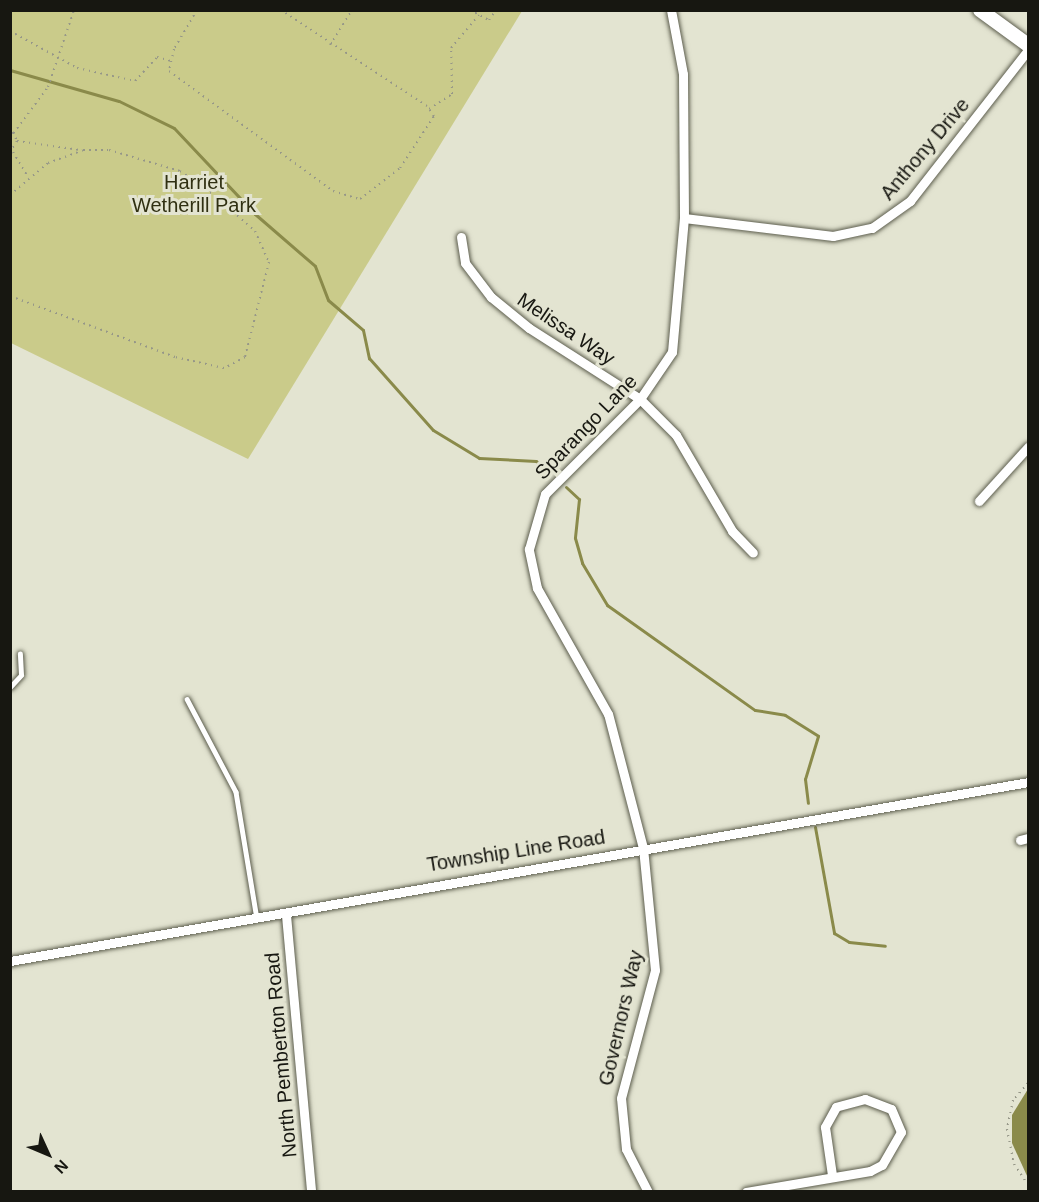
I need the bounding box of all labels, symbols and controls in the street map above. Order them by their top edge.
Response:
street label: Anthony Drive [875,93,975,205]
park label: Harriet Wetherill Park [132,171,256,218]
street label: Melissa Way [513,288,619,370]
street label: Sparango Lane [530,369,642,485]
street label: Township Line Road [425,825,607,877]
street label: Governors Way [594,948,648,1088]
street label: North Pemberton Road [260,952,302,1158]
north arrow [18,1124,78,1184]
text: N [51,1157,71,1177]

